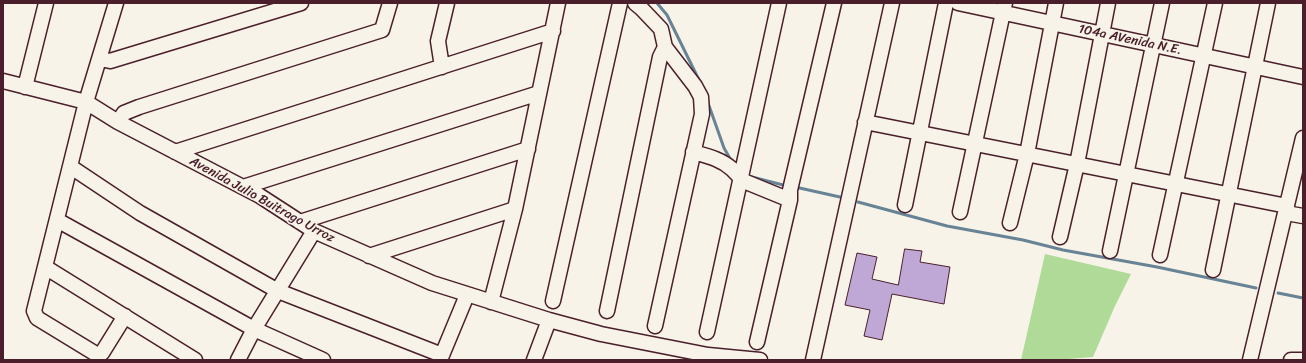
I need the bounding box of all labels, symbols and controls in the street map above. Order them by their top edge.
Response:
street label: 104a AVenida N.E. [1077,21,1183,59]
street label: Avenida Julio Buitrago Urroz [187,154,337,246]

